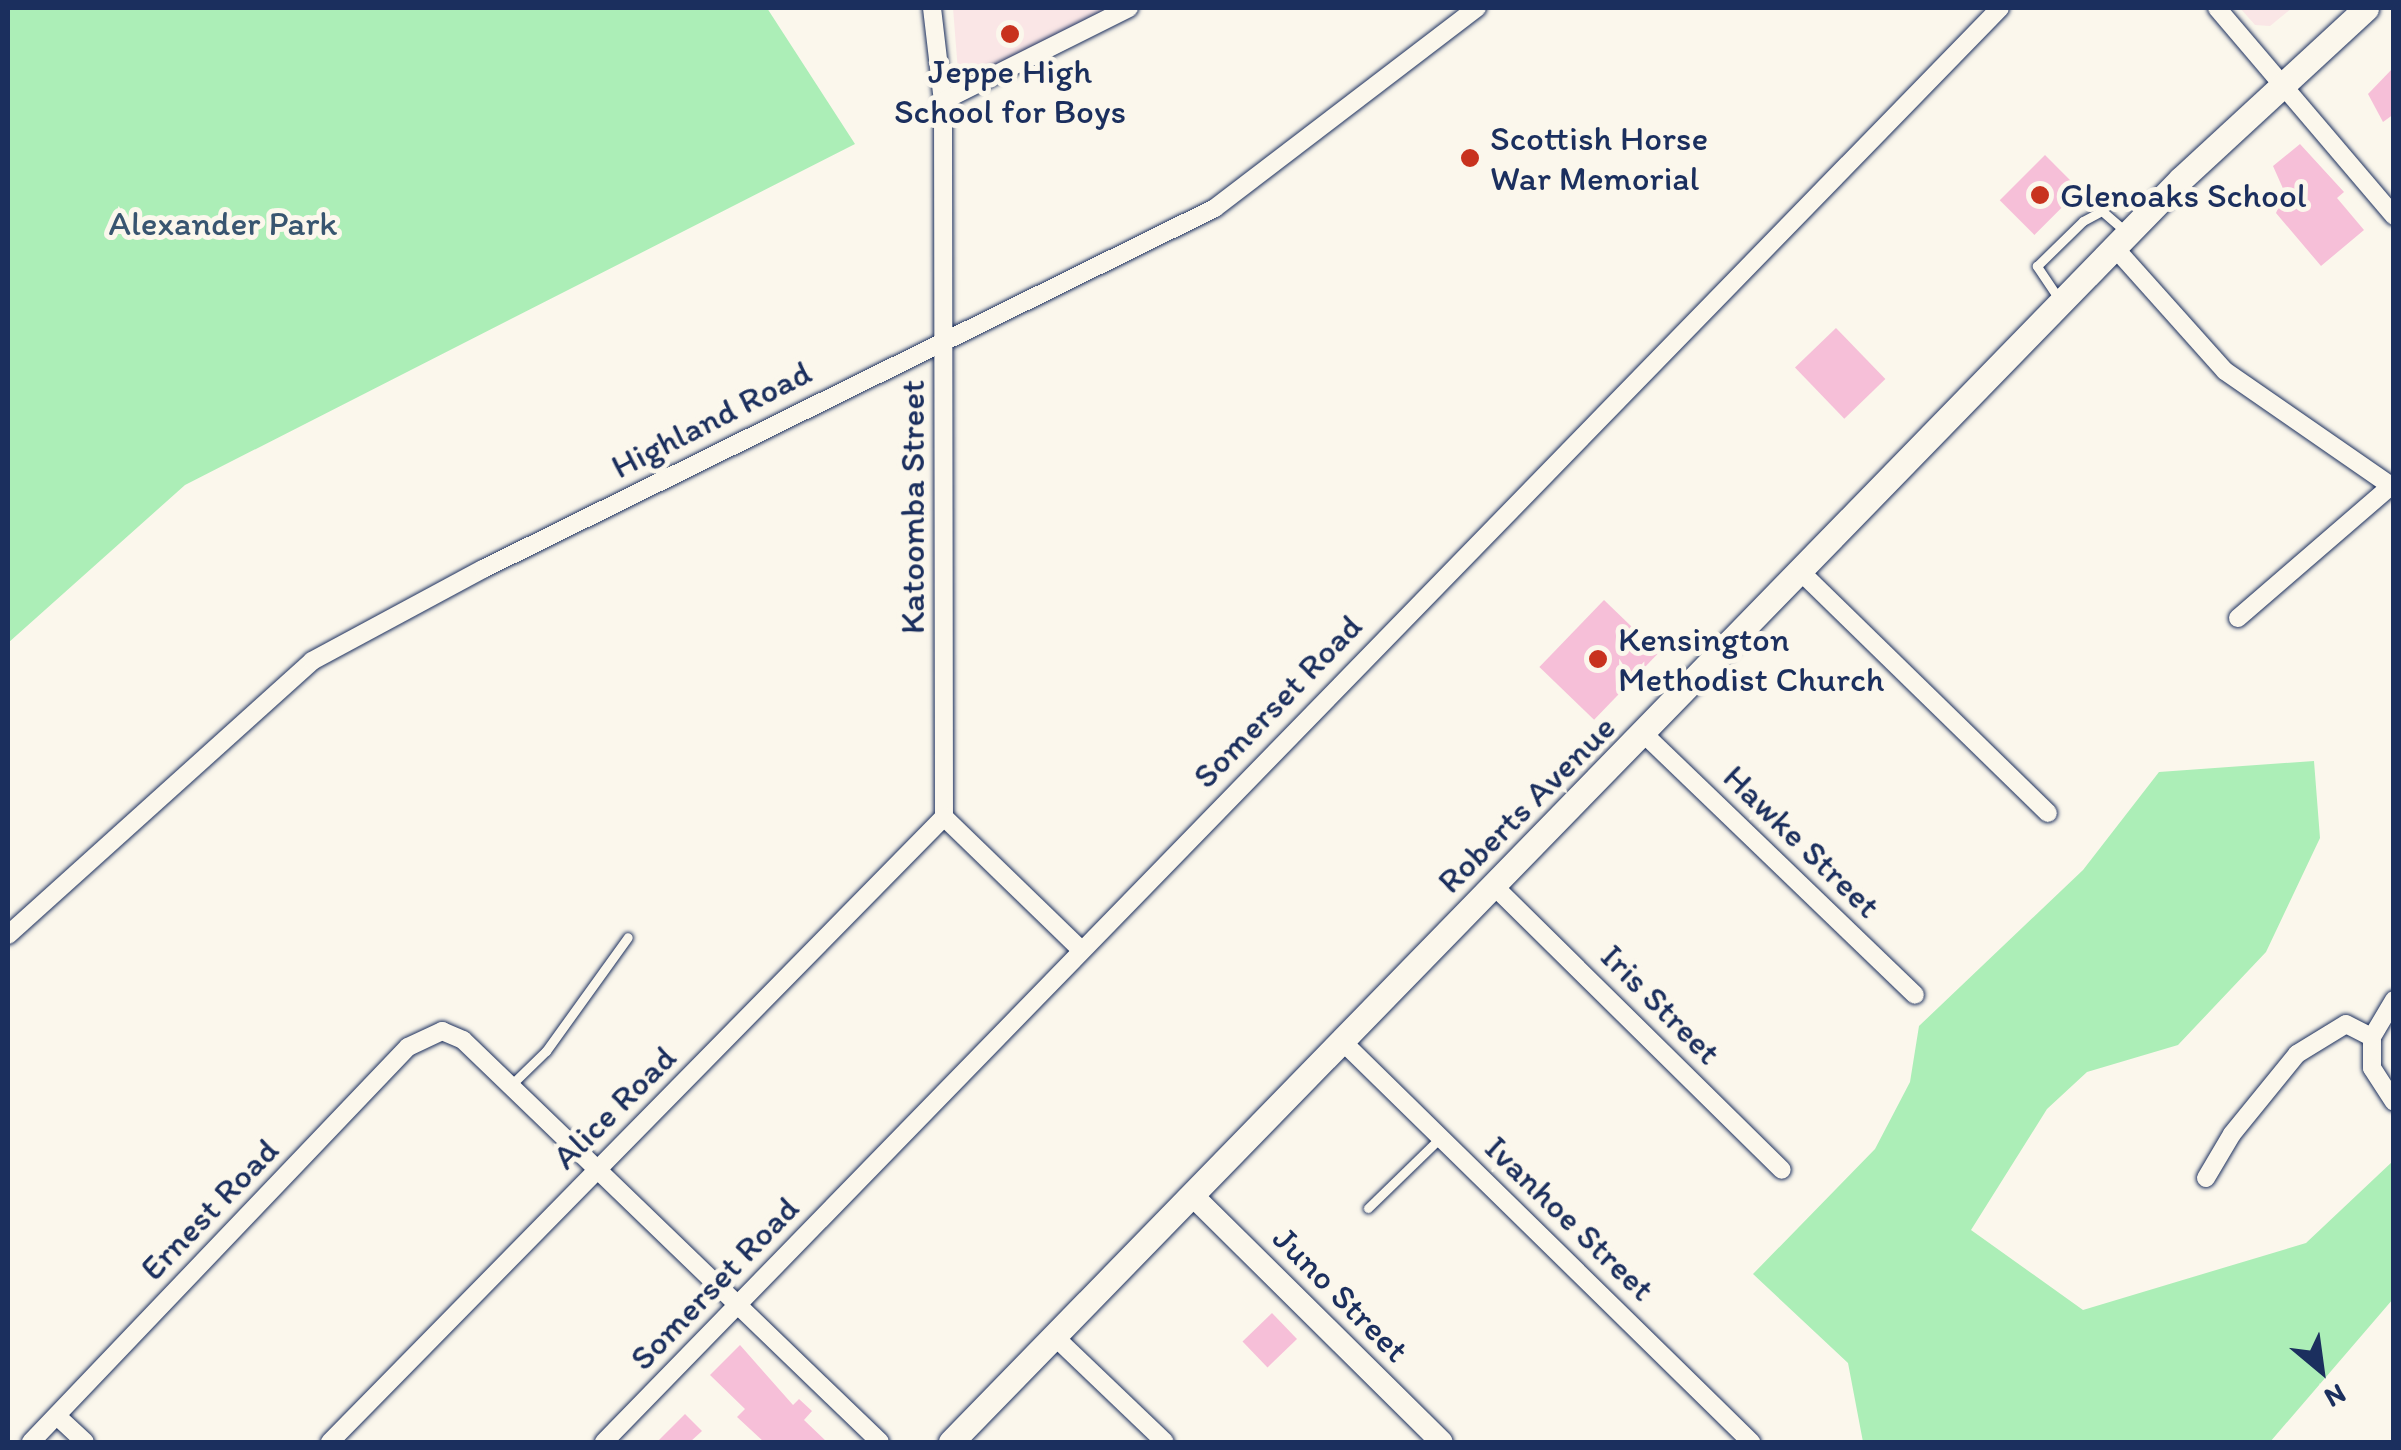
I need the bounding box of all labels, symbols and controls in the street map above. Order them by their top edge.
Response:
marker: Jeppe High School for Boys [999,23,1021,45]
place label: Jeppe High School for Boys [894,50,1126,132]
place label: Scottish Horse War Memorial [1490,117,1708,199]
marker: Scottish Horse War Memorial [1459,147,1481,169]
place label: Glenoaks School [2060,174,2306,216]
marker: Glenoaks School [2029,184,2051,206]
park label: Alexander Park [109,202,337,244]
street label: Highland Road [604,351,818,487]
street label: Katoomba Street [891,380,933,634]
street label: Somerset Road [1183,605,1371,797]
place label: Kensington Methodist Church [1618,618,1885,700]
marker: Kensington Methodist Church [1587,648,1609,670]
street label: Roberts Avenue [1429,707,1623,901]
street label: Hawke Street [1715,756,1889,926]
street label: Iris Street [1592,935,1730,1073]
street label: Alice Road [544,1037,684,1177]
street label: Ivanhoe Street [1476,1127,1664,1309]
street label: Ernest Road [131,1129,287,1289]
street label: Somerset Road [620,1187,808,1379]
street label: Juno Street [1265,1218,1417,1370]
north arrow [2271,1320,2371,1420]
text: N [2319,1377,2352,1416]

